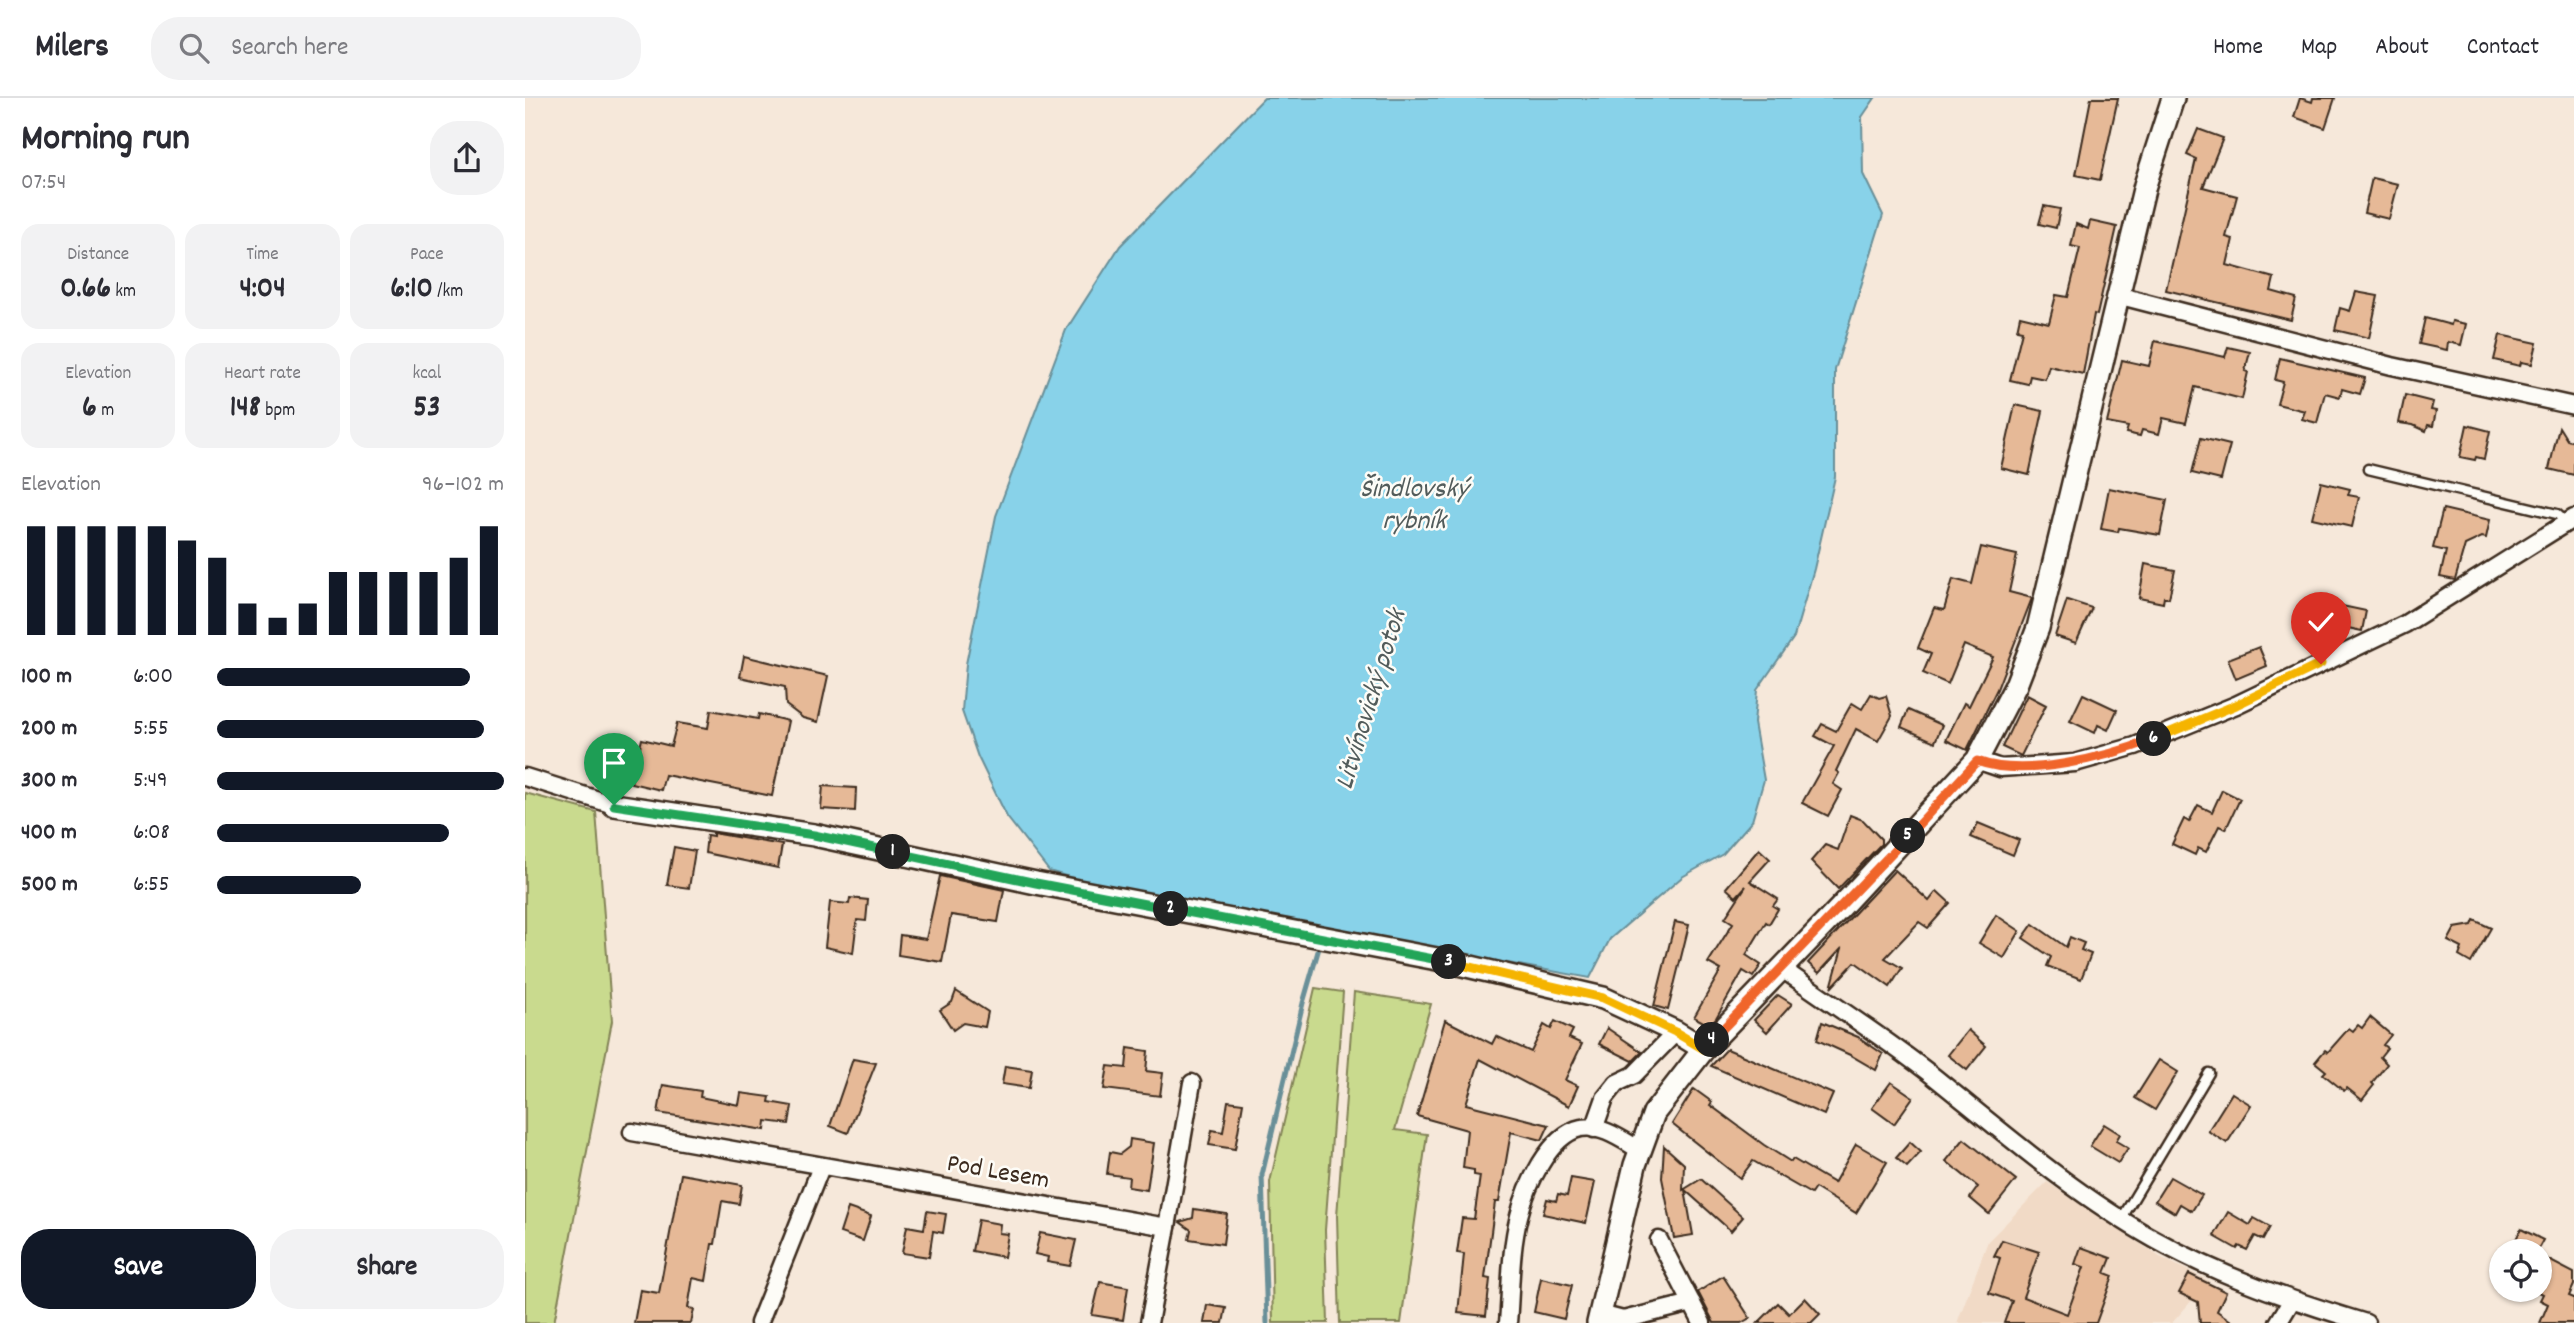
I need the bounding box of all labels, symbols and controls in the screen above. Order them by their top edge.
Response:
search box [151,17,641,80]
text: Milers [35,25,109,72]
icon: search [175,29,213,67]
text: Search here [231,30,348,67]
text: Home [2213,31,2263,65]
text: Map [2301,31,2337,65]
text: About [2375,31,2429,65]
text: Contact [2467,31,2539,65]
text: Morning run [21,113,190,168]
button: share [430,121,504,195]
text: 07:54 [21,167,66,200]
text: Distance [67,242,129,269]
text: Time [246,242,279,269]
text: Pace [410,242,444,269]
text: 0.66 [60,269,111,312]
text: 4:04 [239,269,286,312]
text: 6:10 [390,269,433,312]
text: km [111,279,136,306]
text: /km [433,279,463,306]
text: Elevation [65,361,131,388]
text: Heart rate [224,361,301,388]
text: kcal [412,361,441,388]
text: 6 [82,388,97,431]
text: 148 [230,388,261,431]
text: 53 [413,388,440,431]
text: m [97,398,114,425]
text: bpm [261,398,295,425]
text: Elevation [21,469,101,502]
text: 96–102 m [422,469,504,502]
water label: Šindlovský rybník [1360,471,1473,543]
pin [2291,592,2351,664]
water label: Litvínovický potok [1327,603,1420,795]
icon: check [2302,603,2340,641]
text: 100 m [21,661,72,694]
text: 6:00 [133,661,173,694]
text: 200 m [21,713,77,746]
text: 5:55 [133,713,169,746]
pin: 6 [2137,722,2171,756]
text: 6 [2149,725,2158,752]
pin [584,733,644,805]
icon: arrive [595,744,633,782]
text: 300 m [21,765,77,798]
text: 5:49 [133,765,168,798]
text: 400 m [21,817,77,850]
text: 6:08 [133,817,170,850]
pin: 5 [1891,818,1925,854]
text: 5 [1903,822,1912,849]
pin: 1 [875,834,911,870]
text: 1 [890,838,895,865]
text: 500 m [21,869,78,902]
text: 6:55 [133,869,169,902]
pin: 2 [1153,892,1189,926]
text: 2 [1166,895,1175,922]
pin: 3 [1431,944,1467,980]
text: 3 [1444,948,1453,975]
pin: 4 [1695,1023,1729,1058]
text: 4 [1708,1026,1715,1053]
street label: Pod Lesem [944,1146,1052,1200]
button: Save [21,1229,256,1309]
button: Share [270,1229,504,1309]
map controls [2489,1239,2552,1302]
button: locate [2489,1239,2552,1302]

